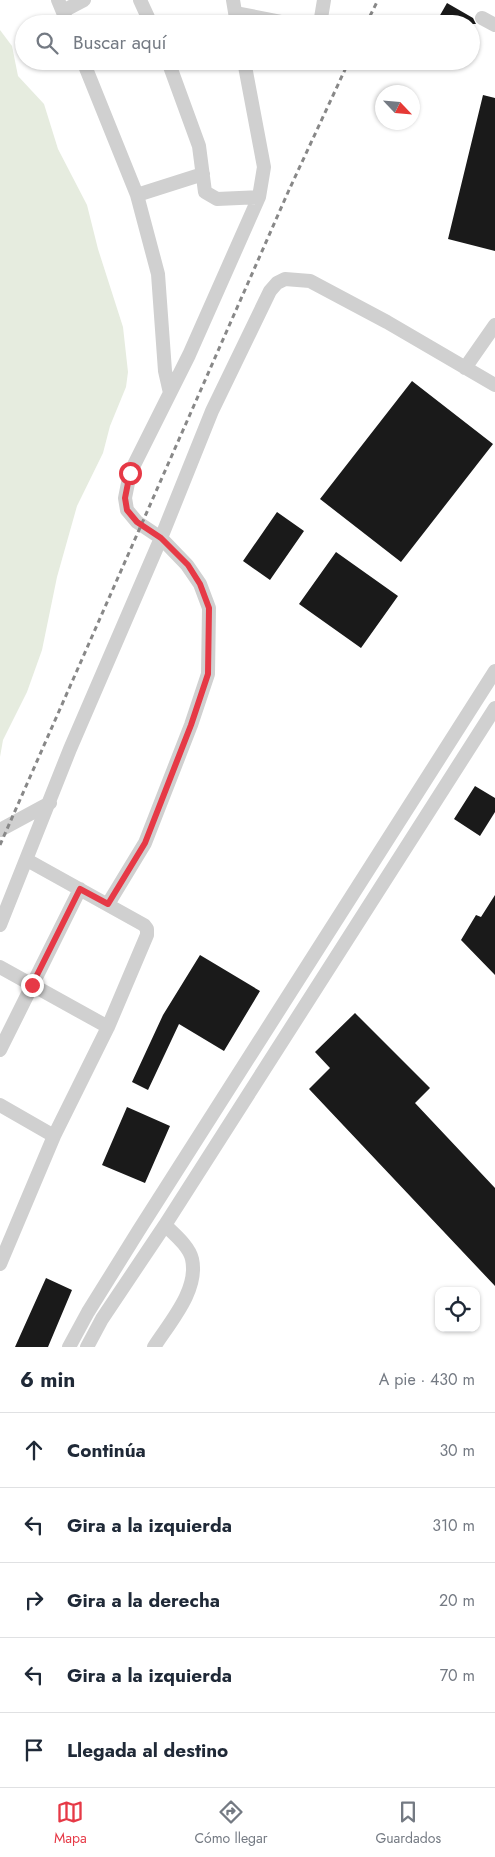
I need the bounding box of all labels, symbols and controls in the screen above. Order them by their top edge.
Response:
search box [15,15,480,70]
icon: search [33,29,61,57]
text: Buscar aquí [73,29,167,56]
north arrow [375,85,420,130]
route start [119,462,142,485]
route end [21,974,44,997]
map controls [435,1287,480,1332]
button: locate [435,1287,480,1332]
text: 6 min [20,1365,75,1395]
text: A pie · 430 m [379,1368,475,1391]
icon: ahead [20,1436,48,1464]
text: Continúa [67,1437,146,1464]
text: 30 m [439,1439,475,1462]
icon: left [20,1511,48,1539]
text: Gira a la izquierda [67,1512,232,1539]
text: 310 m [432,1514,475,1537]
icon: right [20,1586,48,1614]
text: Gira a la derecha [67,1587,220,1614]
text: 20 m [439,1589,475,1612]
icon: left [20,1661,48,1689]
text: Gira a la izquierda [67,1662,232,1689]
text: 70 m [440,1664,475,1687]
icon: arrive [20,1736,48,1764]
text: Llegada al destino [67,1737,228,1764]
tab: Mapa [54,1798,87,1848]
tab: Cómo llegar [194,1798,268,1848]
tab: Guardados [375,1798,441,1848]

